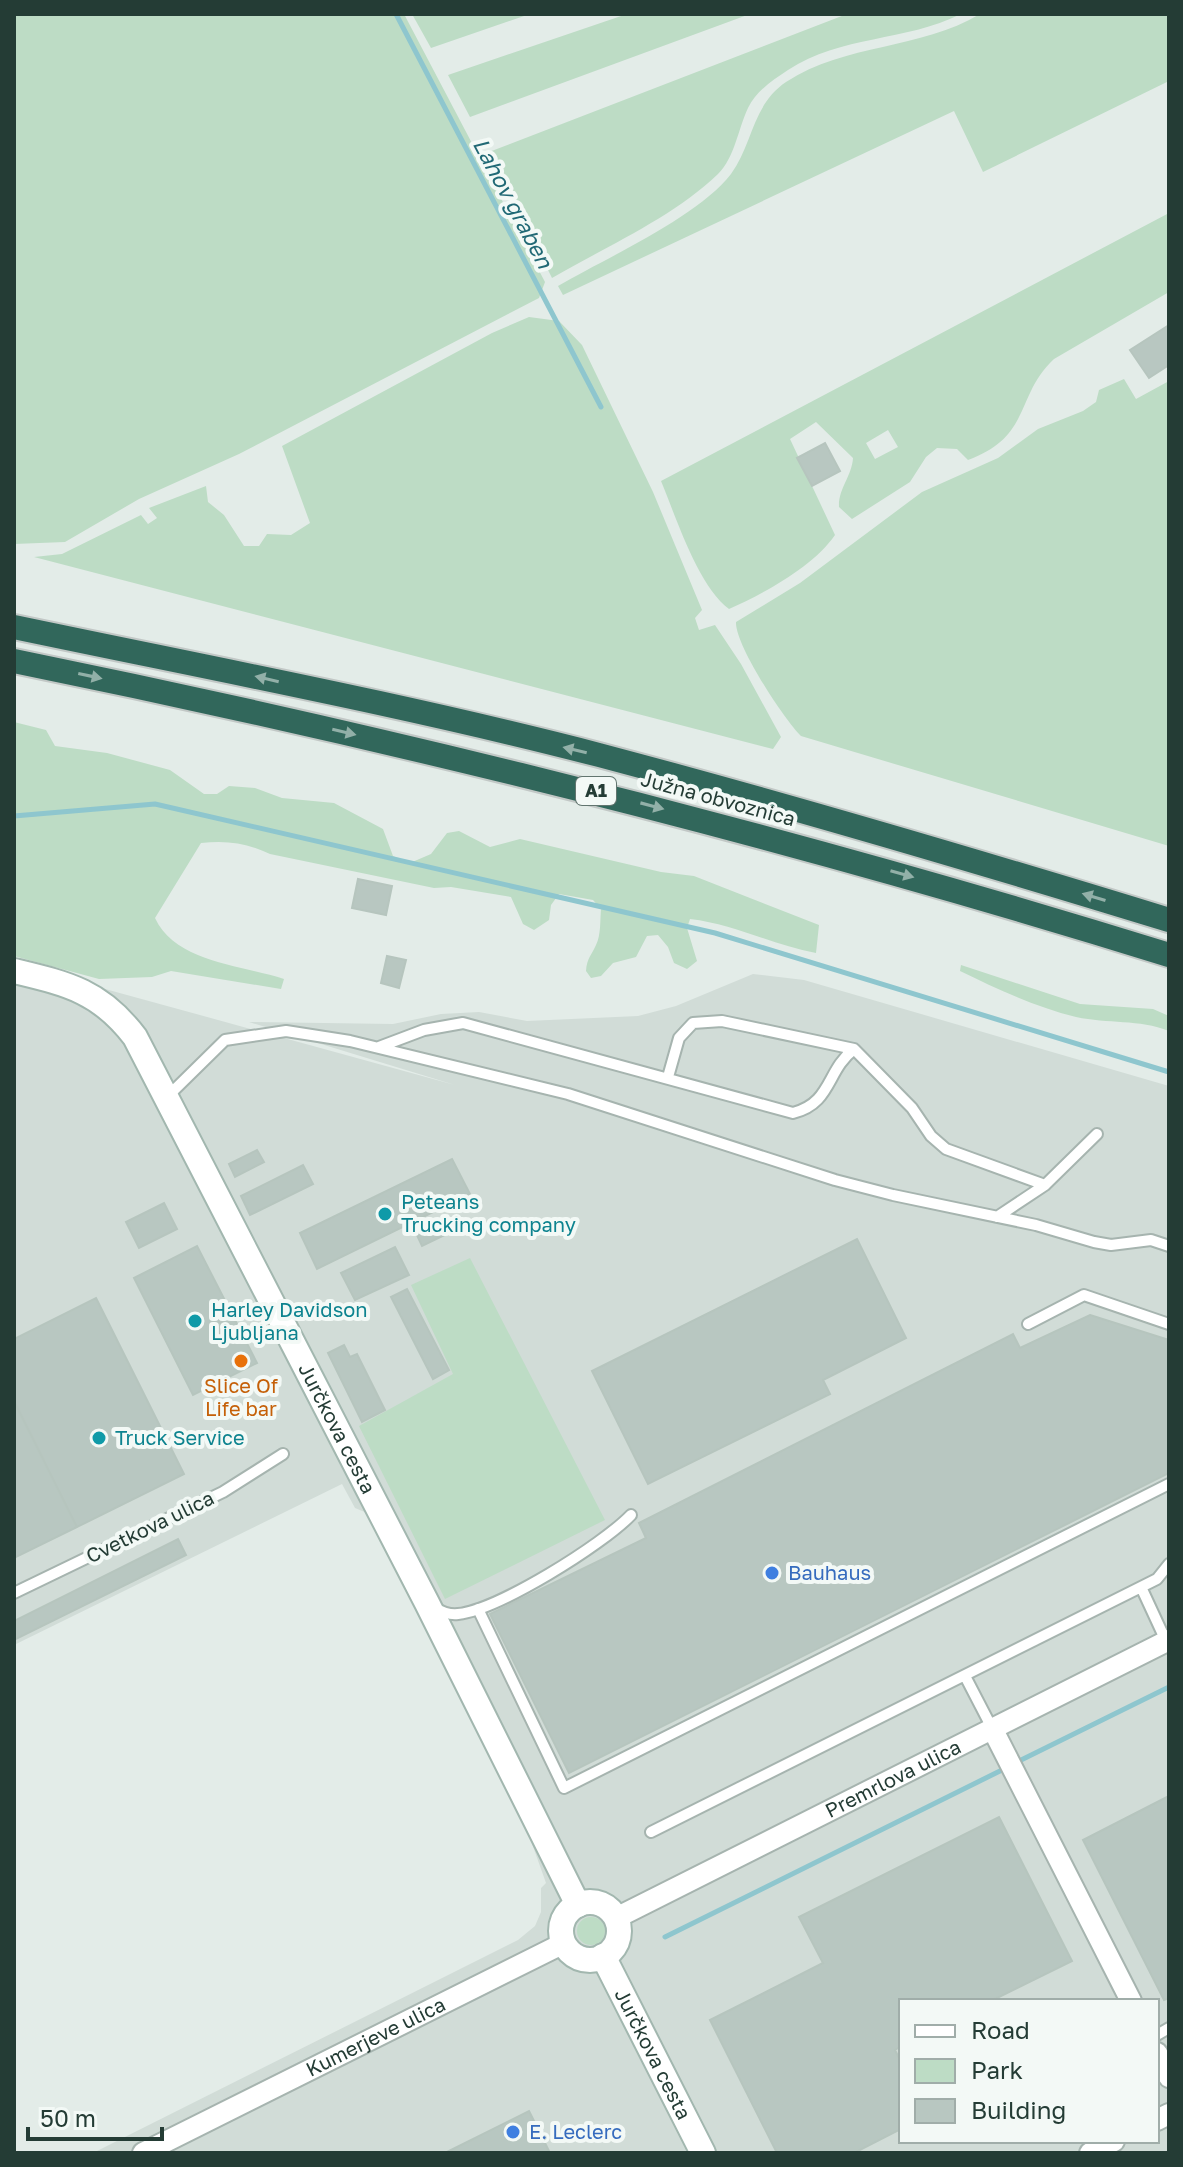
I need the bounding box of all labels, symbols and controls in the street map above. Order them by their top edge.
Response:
water label: Lahov graben [468,133,560,274]
one-way arrow [78,671,103,683]
one-way arrow [254,672,279,685]
one-way arrow [332,726,357,738]
one-way arrow [562,743,587,756]
street label: Južna obvoznica [638,766,798,830]
road number: A1 [576,777,616,805]
one-way arrow [639,800,664,812]
one-way arrow [891,868,915,881]
one-way arrow [1082,890,1106,903]
place label: Peteans Trucking company [401,1189,576,1236]
marker: Peteans Trucking company [376,1205,394,1223]
place label: Harley Davidson Ljubljana [211,1297,368,1344]
marker: Harley Davidson Ljubljana [186,1312,204,1330]
marker: Slice Of Life bar [232,1352,250,1370]
street label: Jurčkova cesta [294,1359,381,1497]
place label: Slice Of Life bar [204,1373,278,1420]
place label: Truck Service [115,1425,245,1449]
marker: Truck Service [90,1429,108,1447]
street label: Cvetkova ulica [82,1485,217,1567]
place label: Bauhaus [788,1560,871,1584]
marker: Bauhaus [763,1564,781,1582]
street label: Premrlova ulica [821,1734,964,1822]
street label: Jurčkova cesta [610,1984,697,2123]
street label: Kumerjeve ulica [302,1991,449,2081]
legend [899,1999,1159,2143]
text: Road [971,2015,1030,2044]
text: Park [971,2055,1023,2084]
scale bar [28,2091,162,2141]
text: Building [971,2095,1066,2124]
text: 50 m [40,2103,96,2132]
place label: E. Leclerc [529,2119,622,2143]
marker: E. Leclerc [504,2123,522,2141]

